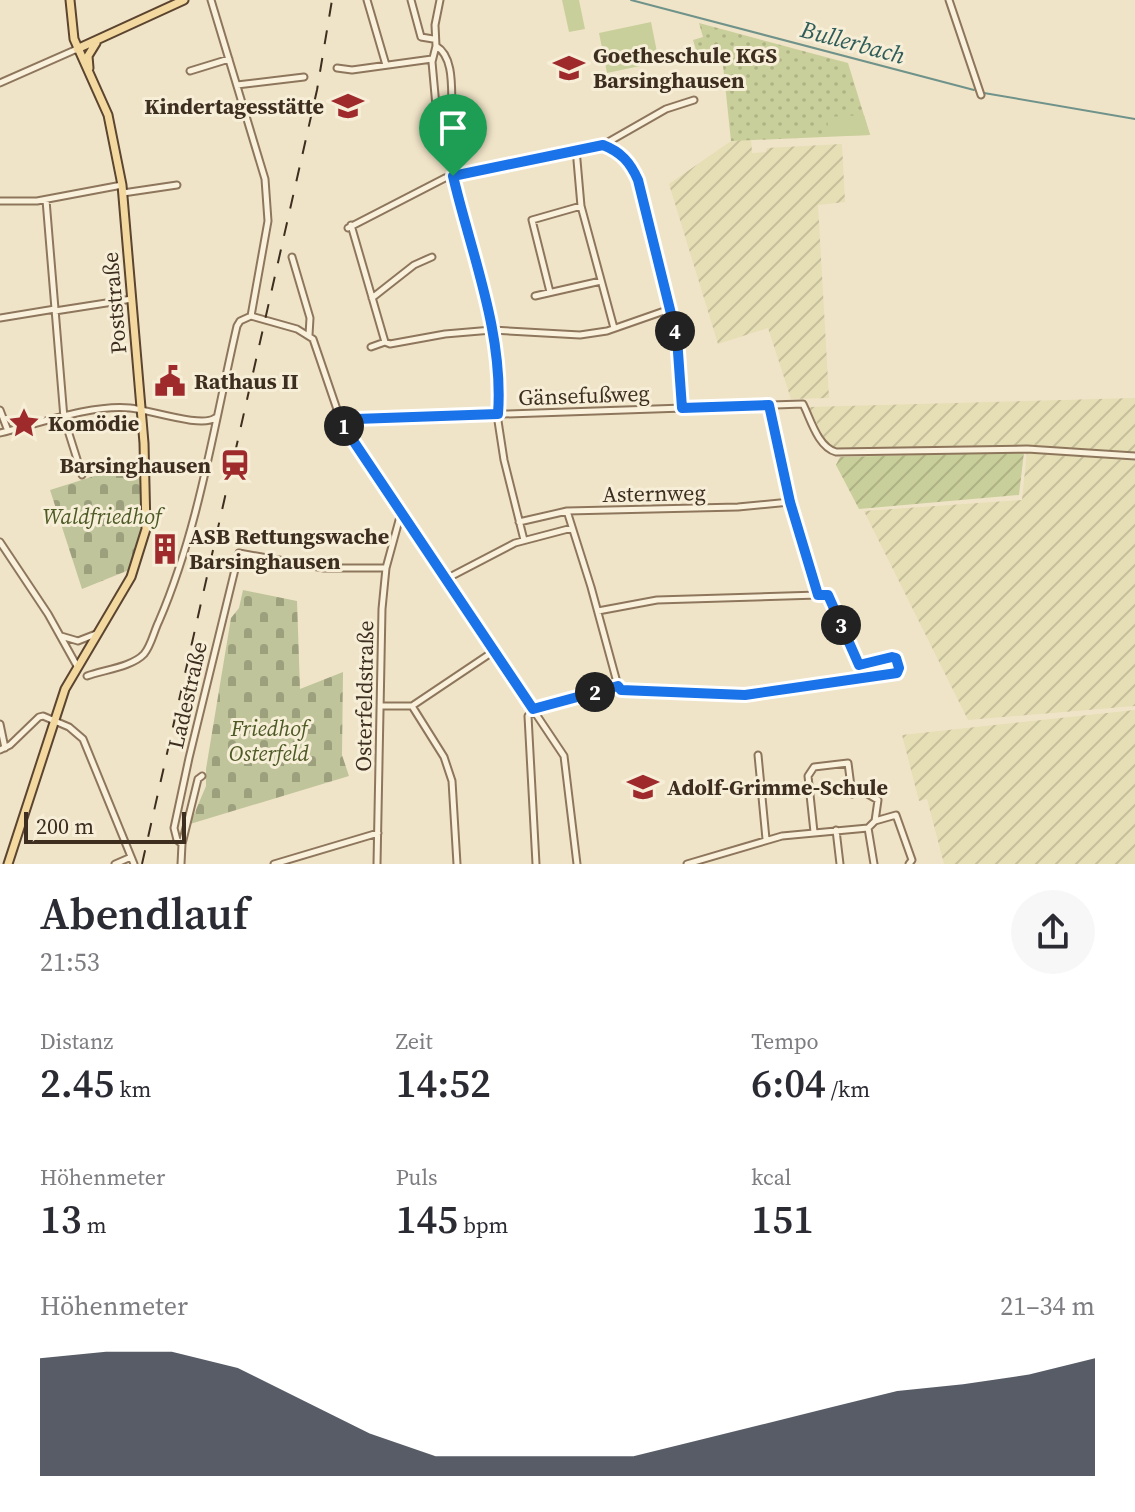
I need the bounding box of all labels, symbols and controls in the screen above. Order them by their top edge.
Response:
water label: Bullerbach [796,12,909,72]
place label: Goetheschule KGS Barsinghausen [593,40,777,95]
school or university icon: Goetheschule KGS Barsinghausen [552,51,586,85]
school or university icon: Kindertagesstätte [331,89,365,123]
place label: Kindertagesstätte [144,91,324,121]
pin [419,94,487,176]
icon: arrive [431,106,475,150]
street label: Poststraße [95,251,133,355]
pin: 4 [655,311,695,351]
text: 4 [669,316,681,346]
public building icon: Rathaus II [153,364,187,398]
place label: Rathaus II [194,366,299,396]
street label: Gänsefußweg [518,378,650,412]
place icon: Komödie [7,406,41,440]
pin: 1 [324,406,364,446]
place label: Komödie [48,408,139,438]
text: 1 [338,411,350,441]
station icon: Barsinghausen [218,448,252,482]
place label: Barsinghausen [59,450,211,480]
street label: Asternweg [602,477,706,509]
park label: Waldfriedhof [43,501,166,531]
place label: ASB Rettungswache Barsinghausen [189,521,389,576]
building icon: ASB Rettungswache Barsinghausen [148,532,182,566]
pin: 3 [821,605,861,645]
text: 3 [835,610,847,640]
street label: Osterfeldstraße [348,620,380,772]
street label: Ladestraße [160,638,214,752]
pin: 2 [575,672,615,712]
text: 2 [589,677,601,707]
park label: Friedhof Osterfeld [229,713,312,768]
school or university icon: Adolf-Grimme-Schule [626,770,660,804]
place label: Adolf-Grimme-Schule [667,772,888,802]
scale bar [24,808,186,844]
text: 200 m [36,811,94,841]
text: Abendlauf [40,883,248,944]
button: share [1011,890,1095,974]
text: 21:53 [40,944,100,980]
text: Distanz [40,1026,113,1056]
text: Zeit [396,1026,433,1056]
text: Tempo [751,1026,819,1056]
text: 2.45 [40,1056,114,1110]
text: 14:52 [396,1056,491,1110]
text: 6:04 [751,1056,826,1110]
text: km [114,1074,151,1104]
text: /km [826,1074,870,1104]
text: Höhenmeter [40,1162,165,1192]
text: Puls [396,1162,438,1192]
text: kcal [751,1162,791,1192]
text: 13 [40,1192,82,1246]
text: 145 [396,1192,458,1246]
text: 151 [751,1192,814,1246]
text: m [82,1210,107,1240]
text: bpm [458,1210,508,1240]
text: Höhenmeter [40,1288,188,1324]
text: 21–34 m [1000,1288,1095,1324]

